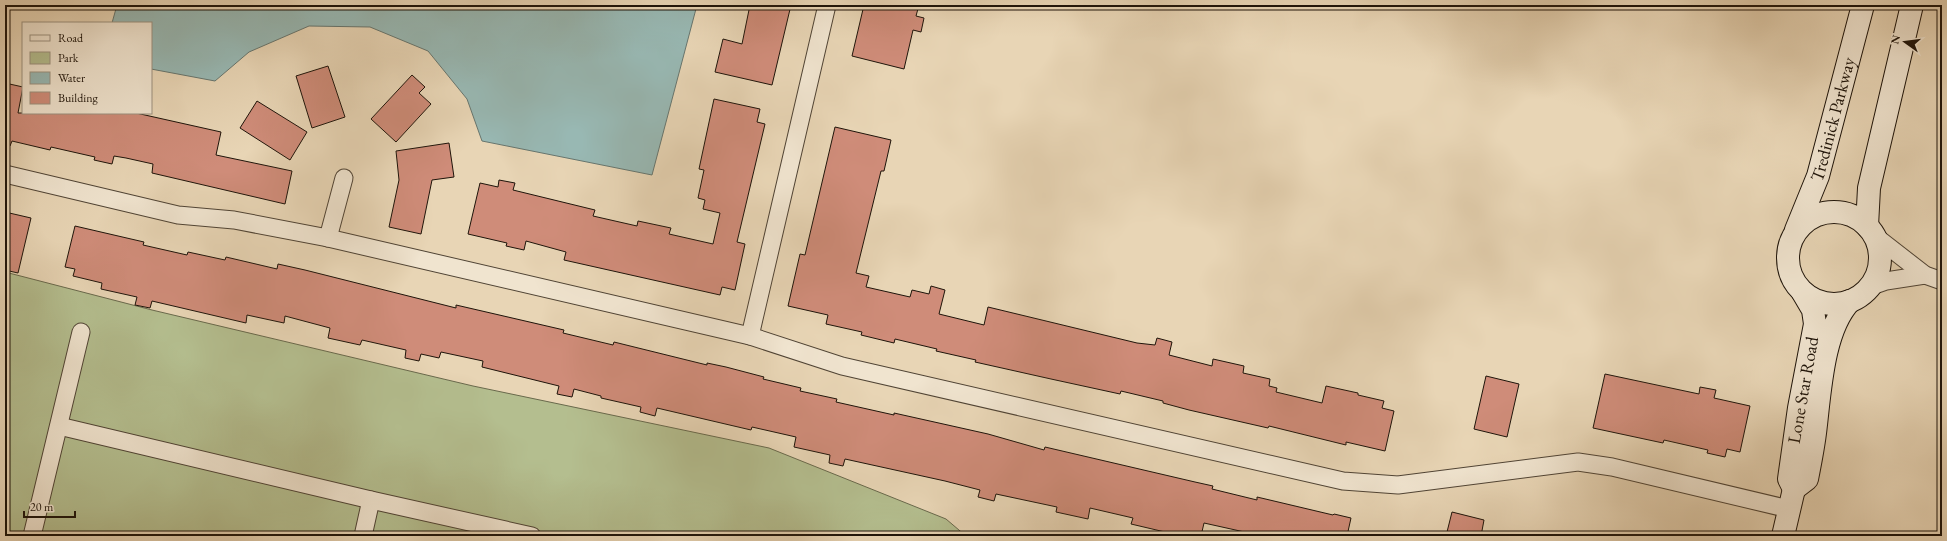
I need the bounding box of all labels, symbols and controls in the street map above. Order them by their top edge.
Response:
legend [22,22,152,114]
north arrow [1885,22,1925,62]
text: Road [58,30,84,46]
text: N [1887,33,1903,46]
text: Park [58,50,79,66]
street label: Tredinick Parkway [1805,54,1860,185]
text: Water [58,70,85,86]
text: Building [58,90,99,106]
street label: Lone Star Road [1782,334,1823,445]
scale bar [24,493,75,519]
text: 20 m [30,499,54,515]

